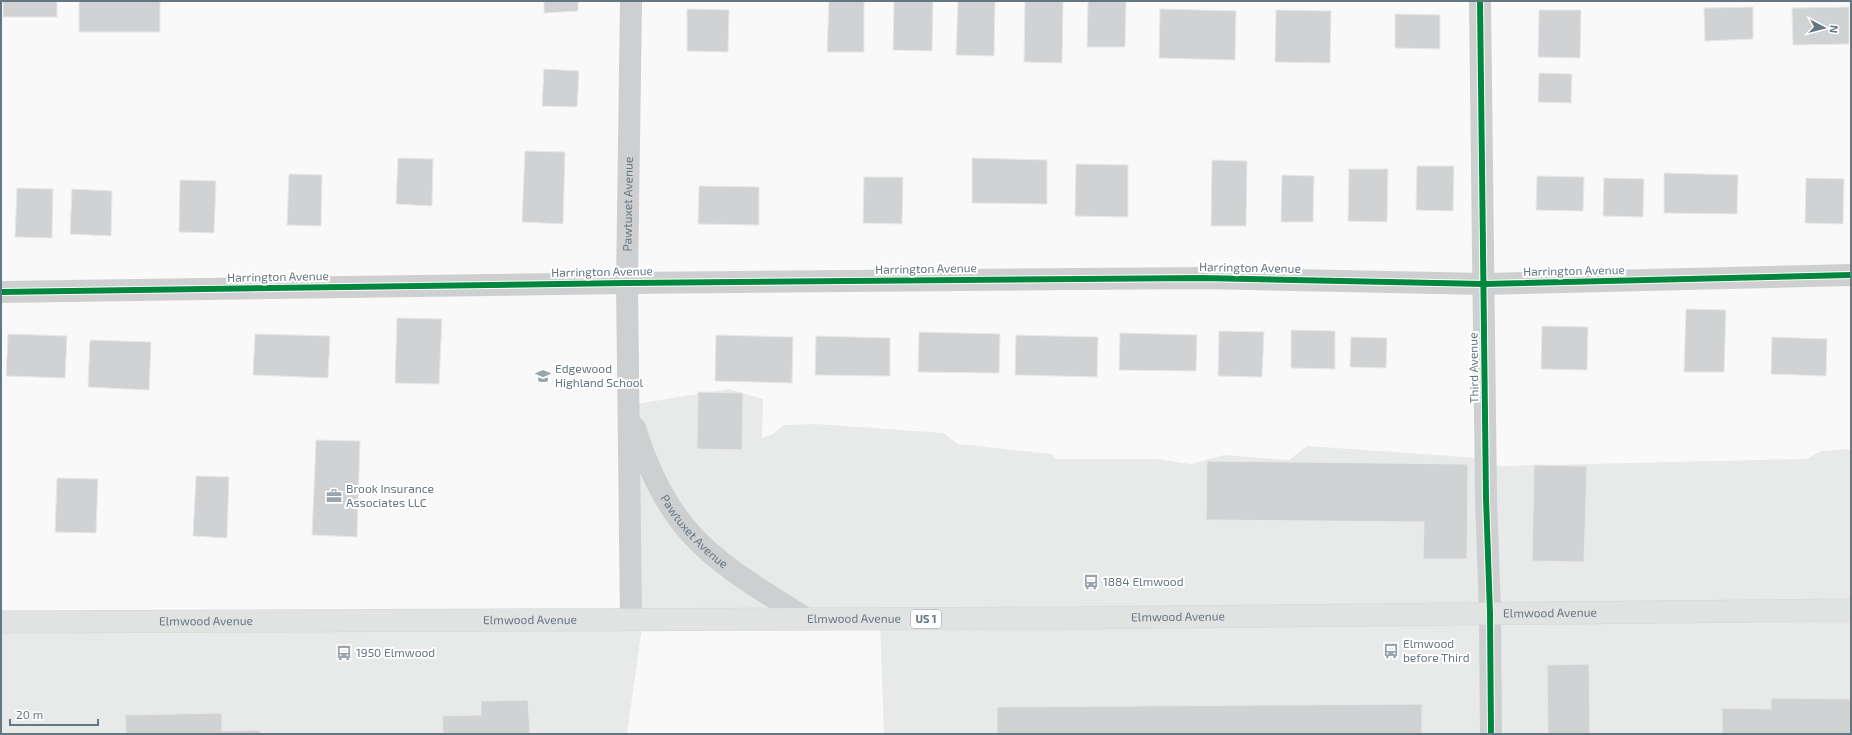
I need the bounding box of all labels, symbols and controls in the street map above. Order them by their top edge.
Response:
north arrow [1804,8,1844,48]
text: N [1827,25,1841,34]
street label: Pawtuxet Avenue [619,156,635,252]
street label: Harrington Avenue [1199,259,1301,275]
street label: Harrington Avenue [875,260,977,276]
street label: Harrington Avenue [1523,262,1625,278]
street label: Harrington Avenue [551,263,653,279]
street label: Harrington Avenue [227,268,329,284]
street label: Third Avenue [1465,332,1481,404]
place label: Edgewood Highland School [555,361,644,389]
school or university icon: Edgewood Highland School [534,367,552,385]
place label: Brook Insurance Associates LLC [346,481,434,509]
office icon: Brook Insurance Associates LLC [325,487,343,505]
street label: Pawtuxet Avenue [658,492,731,571]
bus stop icon: 1884 Elmwood [1082,573,1100,591]
place label: 1884 Elmwood [1103,574,1184,588]
street label: Elmwood Avenue [1503,605,1597,620]
street label: Elmwood Avenue [1131,608,1225,623]
road number: US 1 [911,610,941,628]
street label: Elmwood Avenue [807,611,901,625]
street label: Elmwood Avenue [483,612,577,626]
street label: Elmwood Avenue [159,613,253,627]
place label: Elmwood before Third [1403,636,1470,664]
bus stop icon: Elmwood before Third [1382,642,1400,660]
bus stop icon: 1950 Elmwood [335,644,353,662]
place label: 1950 Elmwood [356,645,435,659]
scale bar [10,701,98,727]
text: 20 m [16,707,43,721]

